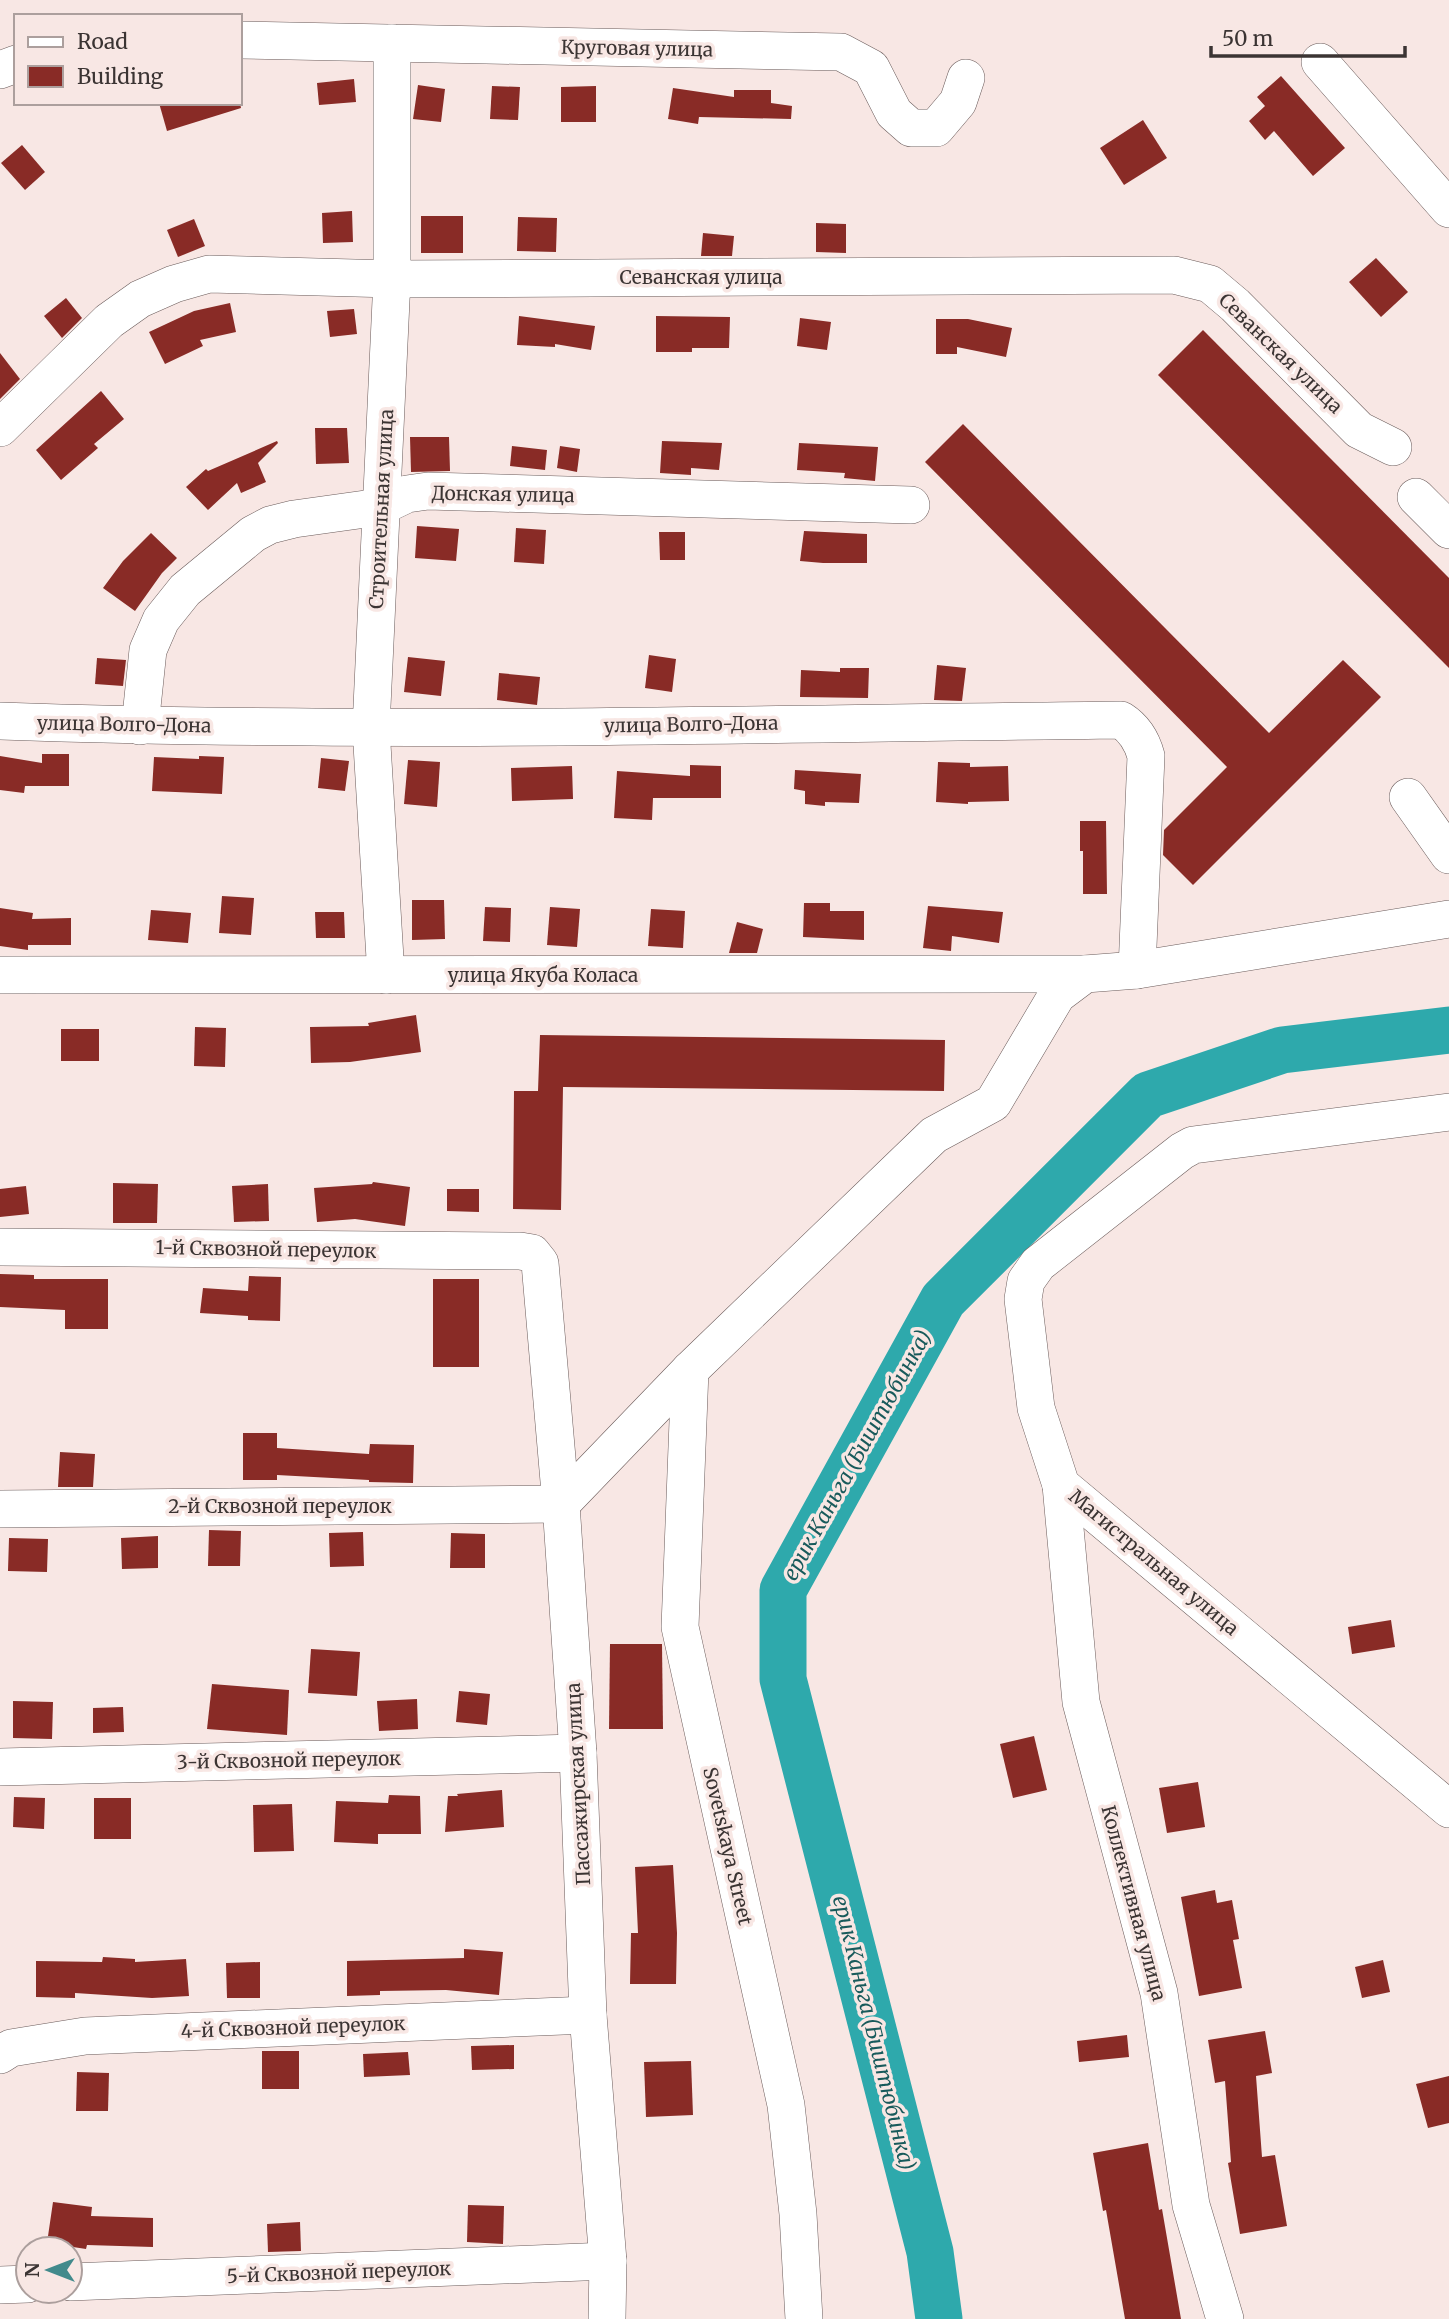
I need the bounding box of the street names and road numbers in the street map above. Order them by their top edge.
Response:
street label: Круговая улица [561,35,713,61]
street label: Севанская улица [620,265,782,289]
street label: Севанская улица [1214,288,1348,418]
street label: Строительная улица [364,408,398,610]
street label: Донская улица [431,481,575,507]
street label: улица Волго-Дона [37,710,211,738]
street label: улица Волго-Дона [604,710,778,738]
street label: улица Якуба Коласа [448,963,638,987]
street label: 1-й Сквозной переулок [155,1235,377,1263]
street label: Магистральная улица [1064,1484,1244,1640]
street label: 2-й Сквозной переулок [168,1494,392,1518]
street label: Пассажирская улица [561,1682,595,1886]
street label: 3-й Сквозной переулок [177,1746,401,1774]
street label: Sovetskaya Street [698,1765,758,1928]
street label: Коллективная улица [1096,1803,1172,2003]
street label: 4-й Сквозной переулок [180,2011,406,2043]
street label: 5-й Сквозной переулок [226,2256,452,2288]

